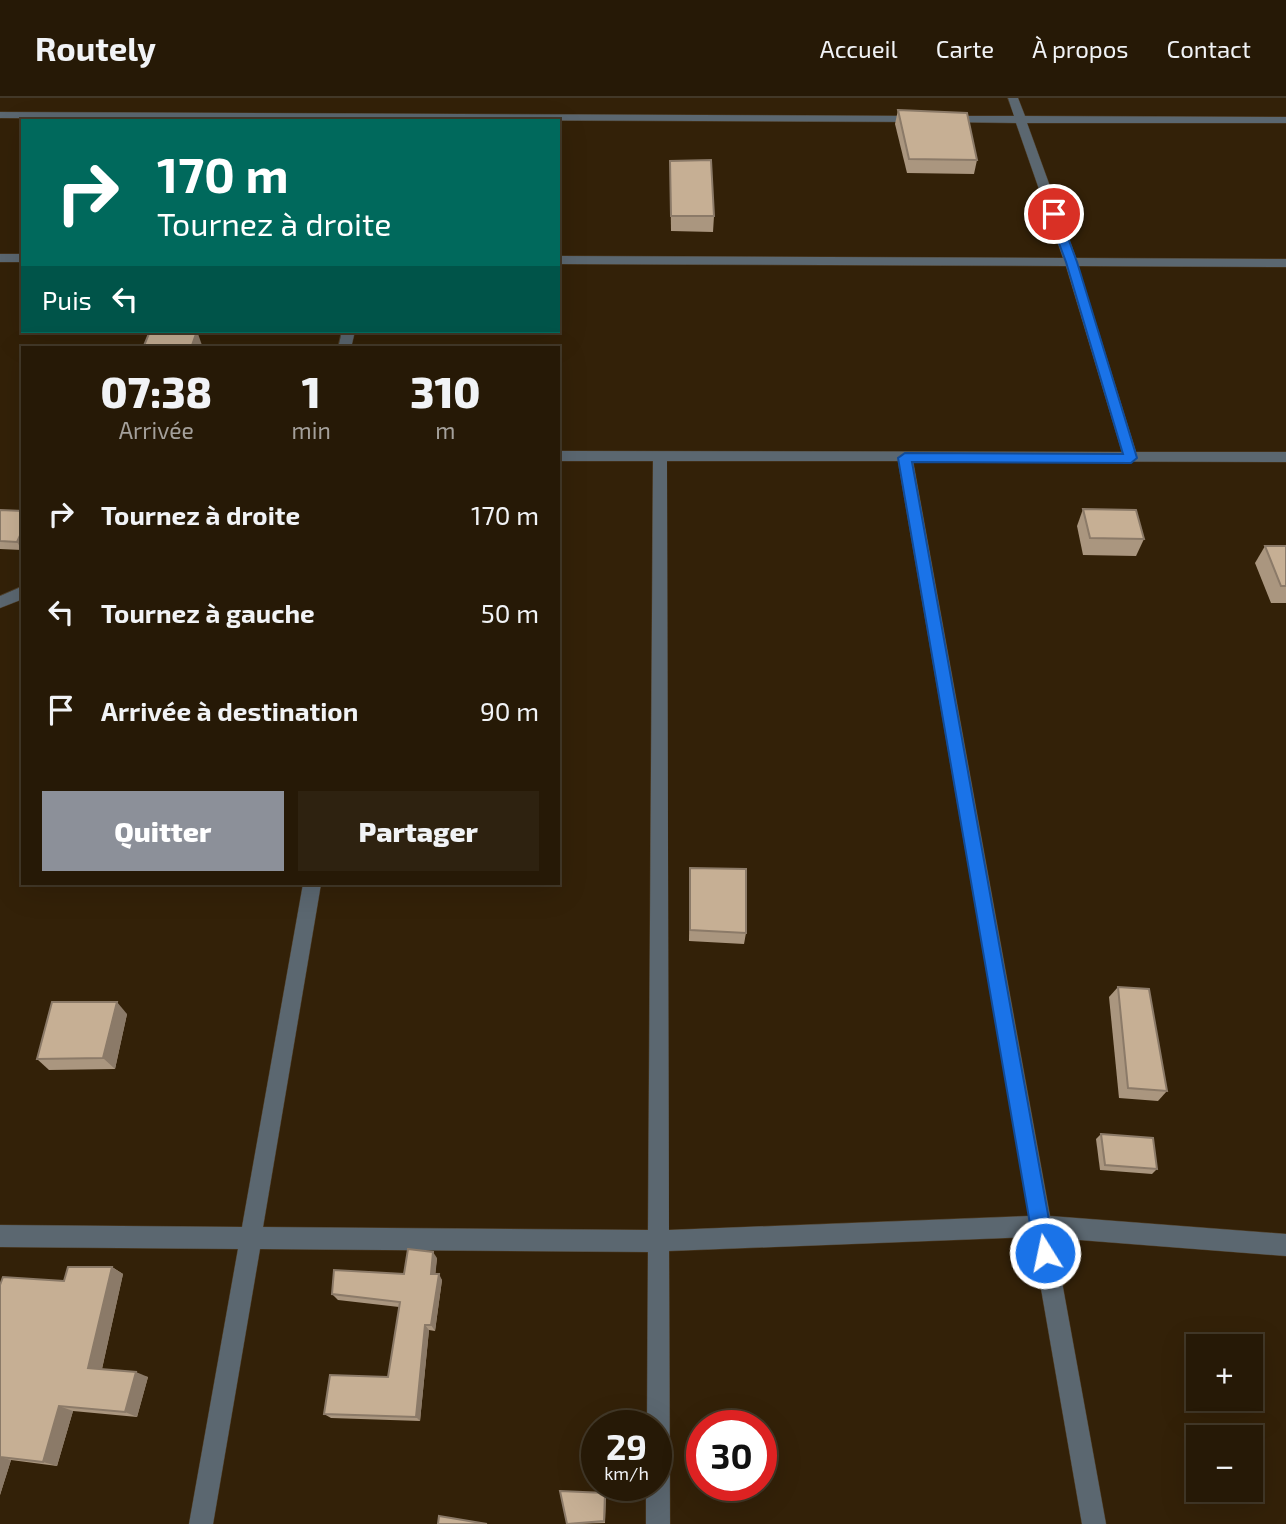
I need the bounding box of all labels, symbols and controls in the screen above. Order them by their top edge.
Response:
text: Routely [35,28,156,68]
text: Accueil [820,34,898,63]
text: Carte [936,34,994,63]
text: À propos [1032,34,1129,63]
text: Contact [1167,34,1251,63]
text: 170 m [157,144,289,203]
icon: right [42,147,133,238]
pin [1024,184,1084,244]
icon: arrive [1035,195,1073,233]
text: Tournez à droite [157,204,391,242]
icon: left [106,280,144,318]
text: Puis [42,284,92,315]
text: 07:38 [101,366,212,416]
text: 1 [302,366,321,416]
text: 310 [410,366,480,416]
text: Arrivée [119,416,194,444]
text: min [292,416,331,444]
text: m [435,416,455,444]
icon: right [42,495,80,533]
text: Tournez à droite [101,499,300,530]
text: 170 m [471,499,539,530]
icon: left [42,593,80,631]
text: Tournez à gauche [101,597,315,628]
text: 50 m [481,597,539,628]
icon: arrive [42,691,80,729]
text: Arrivée à destination [101,695,358,726]
text: 90 m [480,695,539,726]
button: Quitter [42,791,284,871]
button: Partager [298,791,539,871]
position arrow [1008,1216,1082,1290]
map controls [1186,1334,1263,1502]
button: + [1186,1334,1263,1411]
speed limit sign: 30 [686,1410,777,1501]
text: 29 [606,1425,647,1467]
button: − [1186,1425,1263,1502]
text: km/h [604,1462,649,1484]

